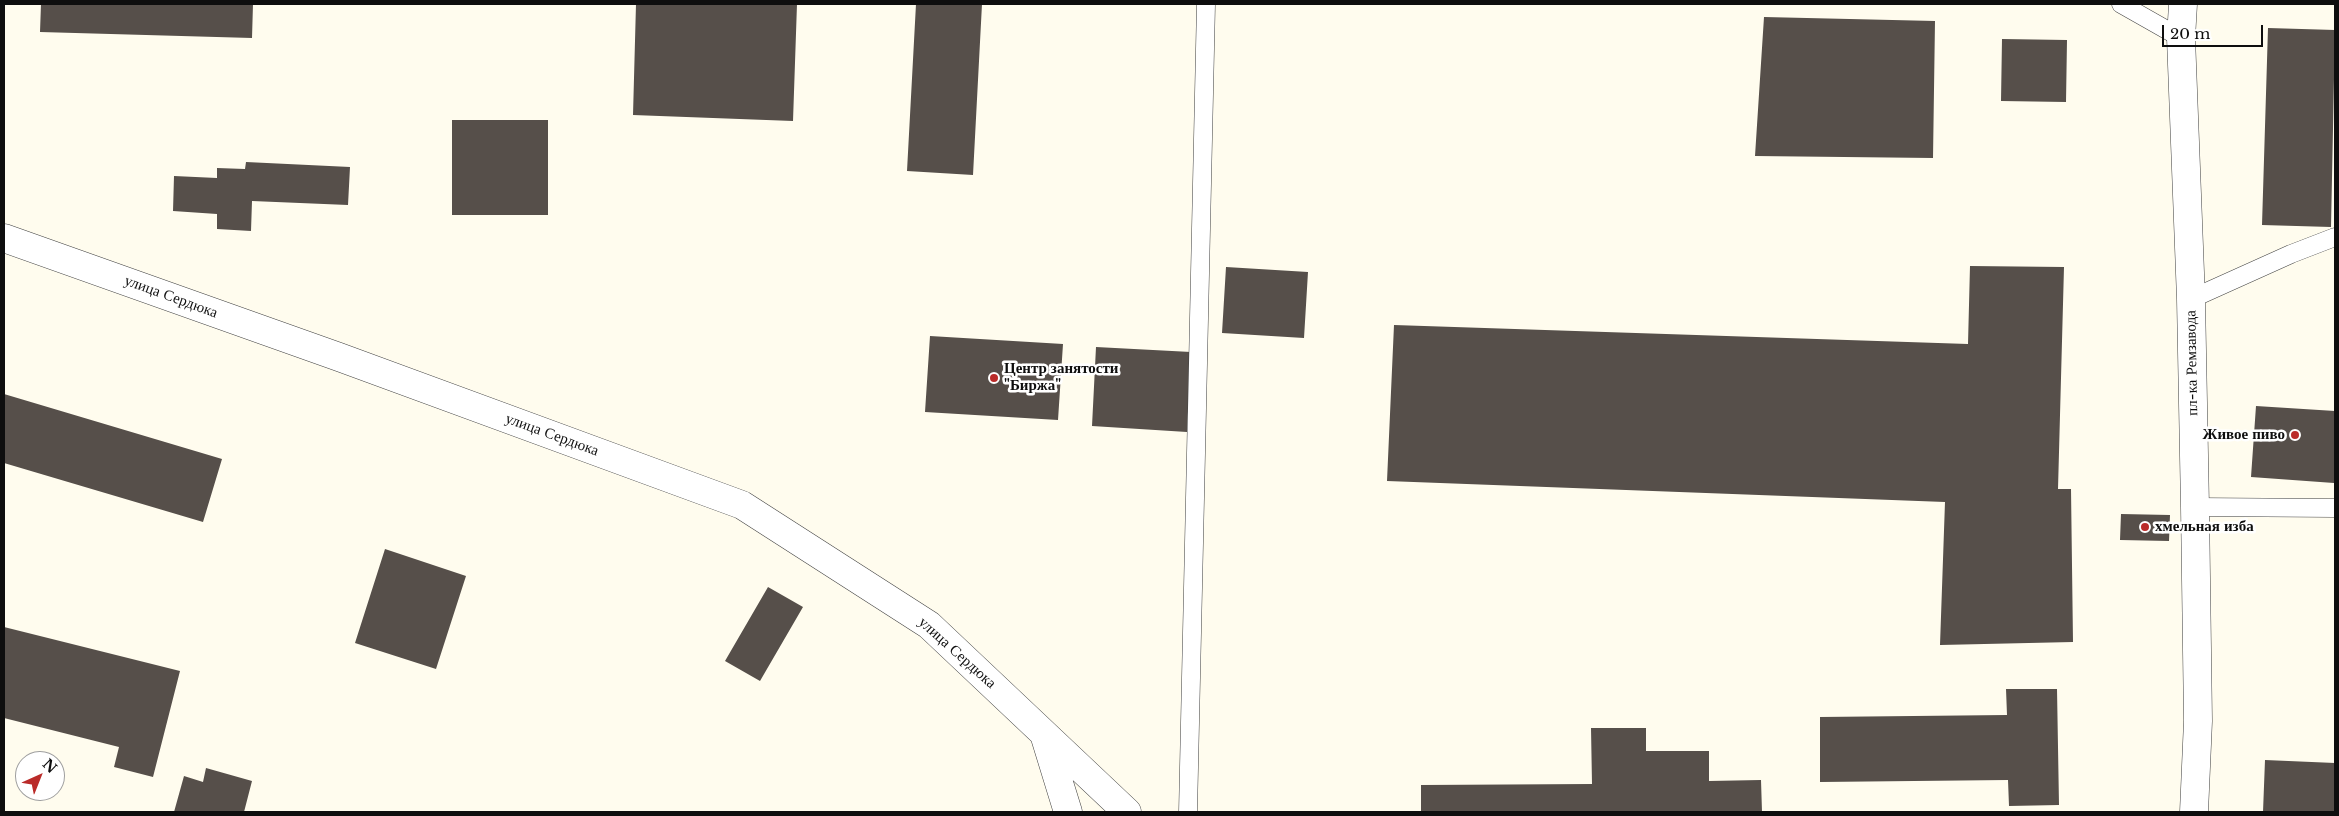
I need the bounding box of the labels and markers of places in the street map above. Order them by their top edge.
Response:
place label: Центр занятости "Биржа" [1004,360,1118,395]
marker: Центр занятости "Биржа" [988,372,1000,384]
place label: Живое пиво [2203,426,2285,444]
marker: Живое пиво [2289,429,2301,441]
place label: хмельная изба [2155,518,2254,536]
marker: хмельная изба [2139,521,2151,533]

